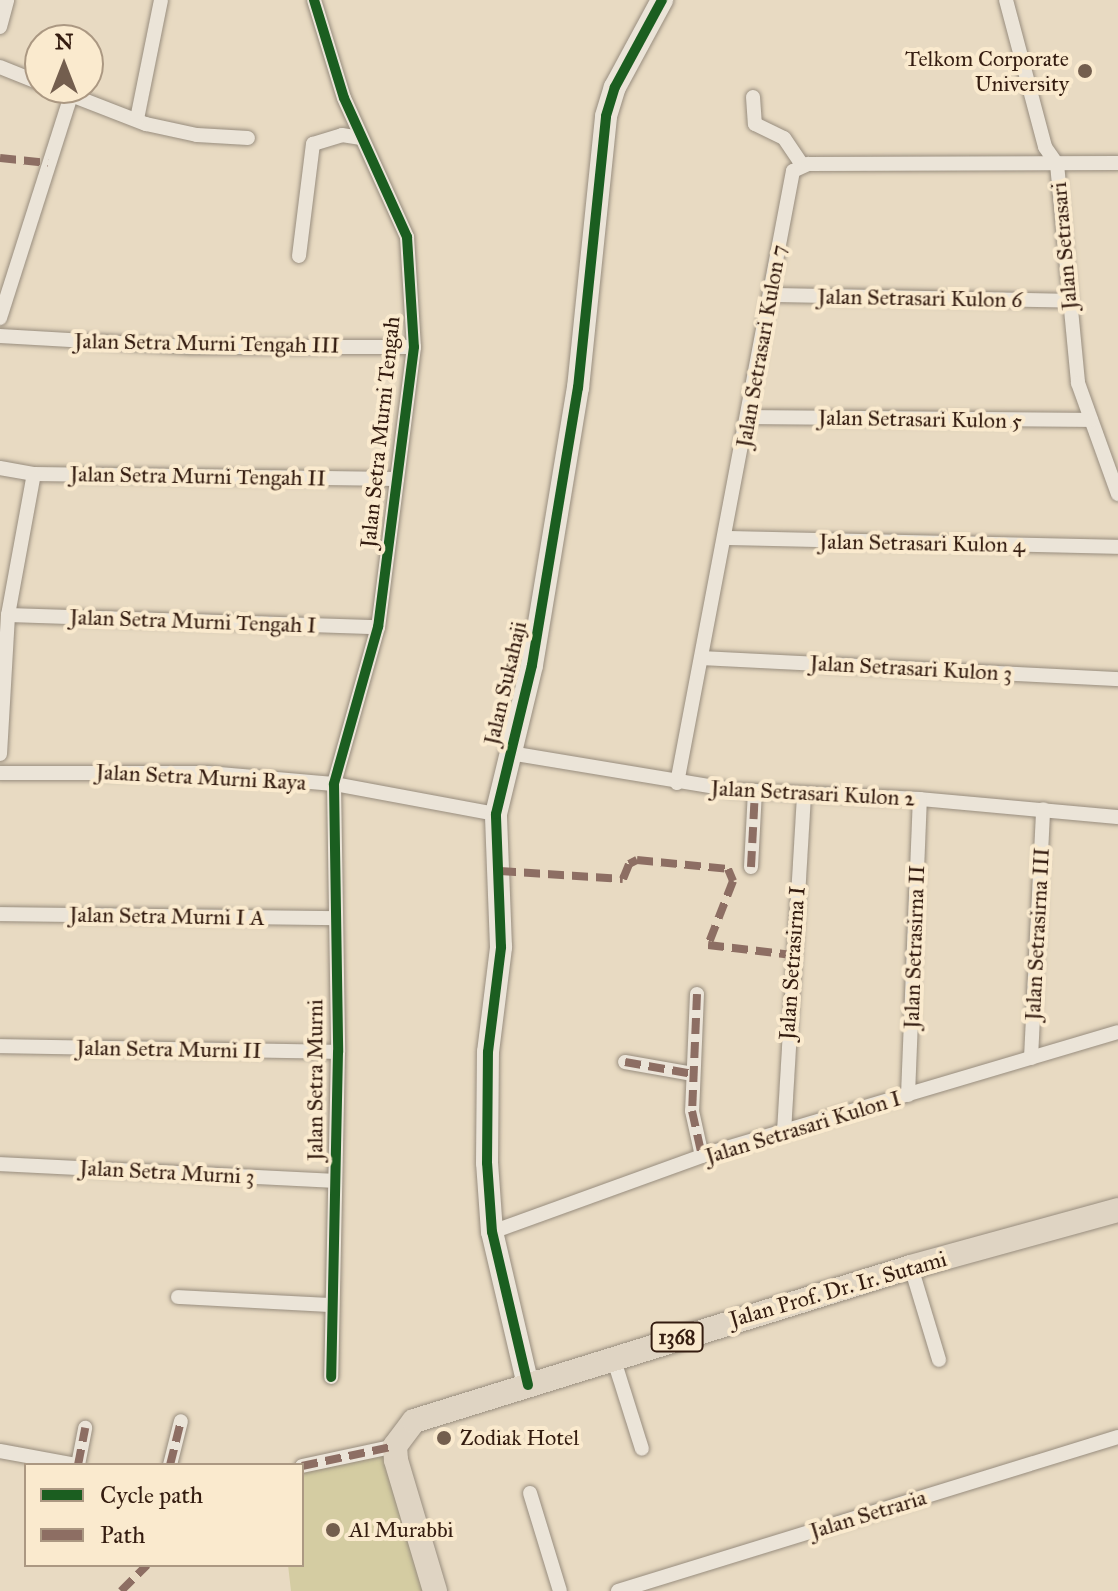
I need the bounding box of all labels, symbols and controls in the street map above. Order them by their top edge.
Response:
north arrow [24,24,104,104]
text: N [55,28,73,55]
place label: Telkom Corporate University [905,45,1069,96]
marker: Telkom Corporate University [1076,62,1094,80]
street label: Jalan Setrasari [1045,181,1083,311]
street label: Jalan Setrasari Kulon 7 [730,243,792,449]
street label: Jalan Setrasari Kulon 6 [817,283,1023,313]
street label: Jalan Setra Murni Tengah [355,315,405,549]
street label: Jalan Setra Murni Tengah III [74,327,340,359]
street label: Jalan Setrasari Kulon 5 [818,404,1022,434]
street label: Jalan Setra Murni Tengah II [70,461,326,491]
street label: Jalan Setrasari Kulon 4 [819,528,1025,558]
street label: Jalan Setra Murni Tengah I [69,604,317,638]
street label: Jalan Sukahaji [478,618,532,748]
street label: Jalan Setrasari Kulon 3 [809,650,1013,686]
street label: Jalan Setra Murni Raya [95,758,307,796]
street label: Jalan Setrasari Kulon 2 [710,774,916,812]
street label: Jalan Setrasirna III [1019,847,1055,1021]
street label: Jalan Setrasirna II [898,865,930,1029]
street label: Jalan Setrasirna I [773,885,811,1041]
street label: Jalan Setra Murni I A [69,901,265,931]
street label: Jalan Setra Murni [302,999,328,1161]
street label: Jalan Setra Murni II [76,1034,262,1064]
street label: Jalan Setrasari Kulon I [702,1085,904,1169]
street label: Jalan Setra Murni 3 [79,1154,255,1190]
street label: Jalan Prof. Dr. Ir. Sutami [726,1245,950,1333]
road number: 1368 [649,1321,705,1353]
place label: Zodiak Hotel [460,1425,579,1451]
marker: Zodiak Hotel [435,1429,453,1447]
legend [24,1463,304,1567]
text: Cycle path [100,1480,203,1510]
street label: Jalan Setraria [807,1484,929,1544]
place label: Al Murabbi [349,1517,454,1543]
text: Path [100,1520,145,1550]
marker: Al Murabbi [324,1521,342,1539]

